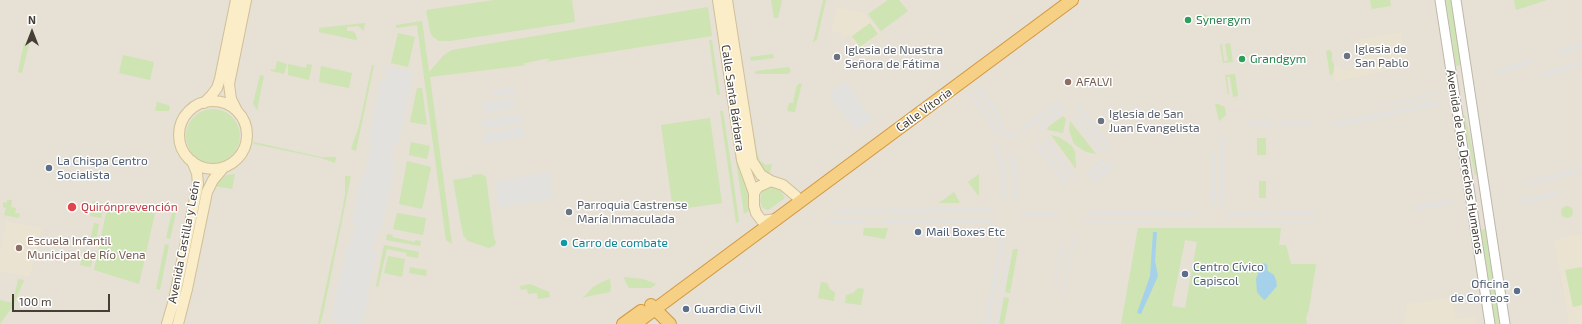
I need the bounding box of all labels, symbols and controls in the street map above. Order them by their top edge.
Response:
north arrow [12,12,52,52]
text: N [28,13,36,26]
place label: Synergym [1196,13,1251,27]
marker: Synergym [1183,15,1193,25]
place label: Iglesia de San Pablo [1355,42,1409,70]
place label: Iglesia de Nuestra Señora de Fátima [845,43,943,71]
street label: Calle Santa Bárbara [718,44,748,152]
marker: Iglesia de San Pablo [1342,51,1352,61]
marker: Iglesia de Nuestra Señora de Fátima [832,52,842,62]
place label: Grandgym [1250,52,1306,66]
marker: Grandgym [1237,54,1247,64]
street label: Avenida de los Derechos Humanos [1443,69,1487,255]
place label: AFALVI [1076,75,1112,89]
marker: AFALVI [1063,77,1073,87]
street label: Calle Vitoria [893,85,955,135]
place label: Iglesia de San Juan Evangelista [1109,107,1200,135]
marker: Iglesia de San Juan Evangelista [1096,116,1106,126]
place label: La Chispa Centro Socialista [57,154,148,182]
marker: La Chispa Centro Socialista [44,163,54,173]
street label: Avenida Castilla y León [165,179,203,305]
place label: Parroquia Castrense María Inmaculada [577,198,688,226]
place label: Quirónprevención [81,200,178,214]
marker: Quirónprevención [66,201,78,213]
marker: Parroquia Castrense María Inmaculada [564,207,574,217]
place label: Mail Boxes Etc [926,225,1005,239]
marker: Mail Boxes Etc [913,227,923,237]
place label: Escuela Infantil Municipal de Río Vena [27,234,146,262]
place label: Carro de combate [572,236,668,250]
marker: Carro de combate [559,238,569,248]
marker: Escuela Infantil Municipal de Río Vena [14,243,24,253]
place label: Centro Cívico Capiscol [1193,260,1264,288]
marker: Centro Cívico Capiscol [1180,269,1190,279]
place label: Oficina de Correos [1451,277,1509,305]
scale bar [14,286,112,312]
marker: Oficina de Correos [1512,286,1522,296]
text: 100 m [19,294,51,308]
place label: Guardia Civil [694,302,761,316]
marker: Guardia Civil [681,304,691,314]

